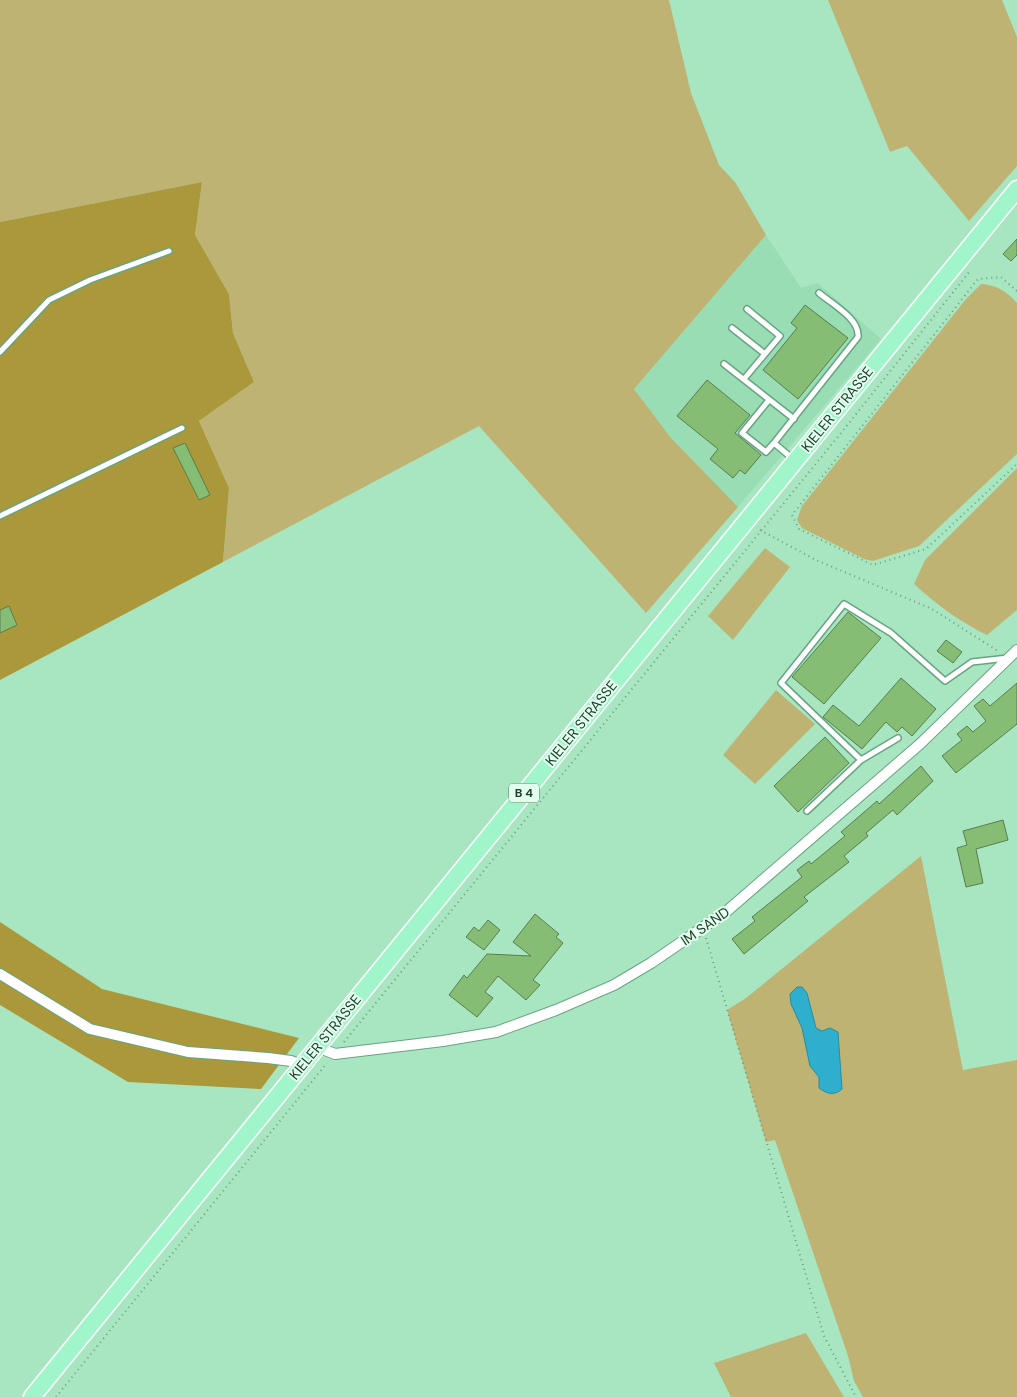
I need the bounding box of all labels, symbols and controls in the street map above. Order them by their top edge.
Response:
street label: KIELER STRASSE [797,363,877,455]
street label: KIELER STRASSE [541,677,621,769]
road number: B 4 [509,784,539,802]
street label: IM SAND [677,903,733,949]
street label: KIELER STRASSE [285,991,365,1083]

